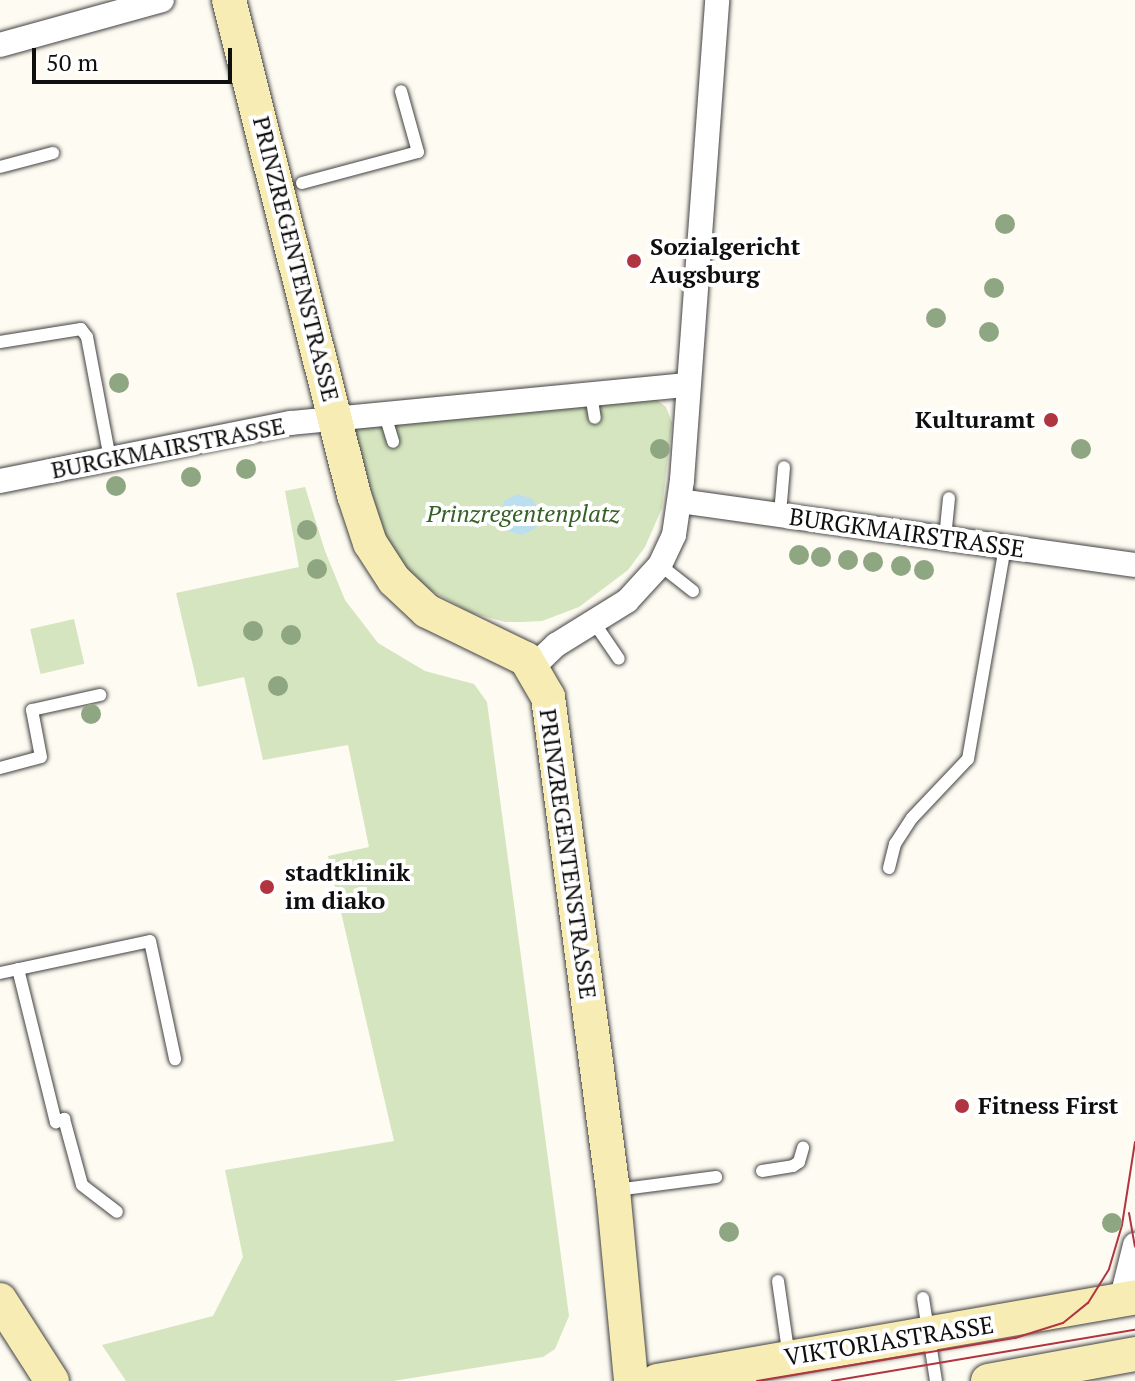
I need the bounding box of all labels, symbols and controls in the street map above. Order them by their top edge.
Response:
scale bar [36,32,236,82]
text: 50 m [46,46,98,78]
street label: PRINZREGENTENSTRASSE [247,113,345,405]
place label: Sozialgericht Augsburg [650,233,800,289]
marker: Sozialgericht Augsburg [625,252,643,270]
place label: Kulturamt [915,406,1035,434]
street label: BURGKMAIRSTRASSE [49,411,287,485]
marker: Kulturamt [1042,411,1060,429]
park label: Prinzregentenplatz [427,500,619,528]
street label: BURGKMAIRSTRASSE [787,502,1027,564]
street label: PRINZREGENTENSTRASSE [533,707,603,1001]
place label: stadtklinik im diako [285,859,410,915]
marker: stadtklinik im diako [256,876,278,898]
place label: Fitness First [978,1092,1118,1120]
marker: Fitness First [953,1097,971,1115]
street label: VIKTORIASTRASSE [782,1310,996,1372]

